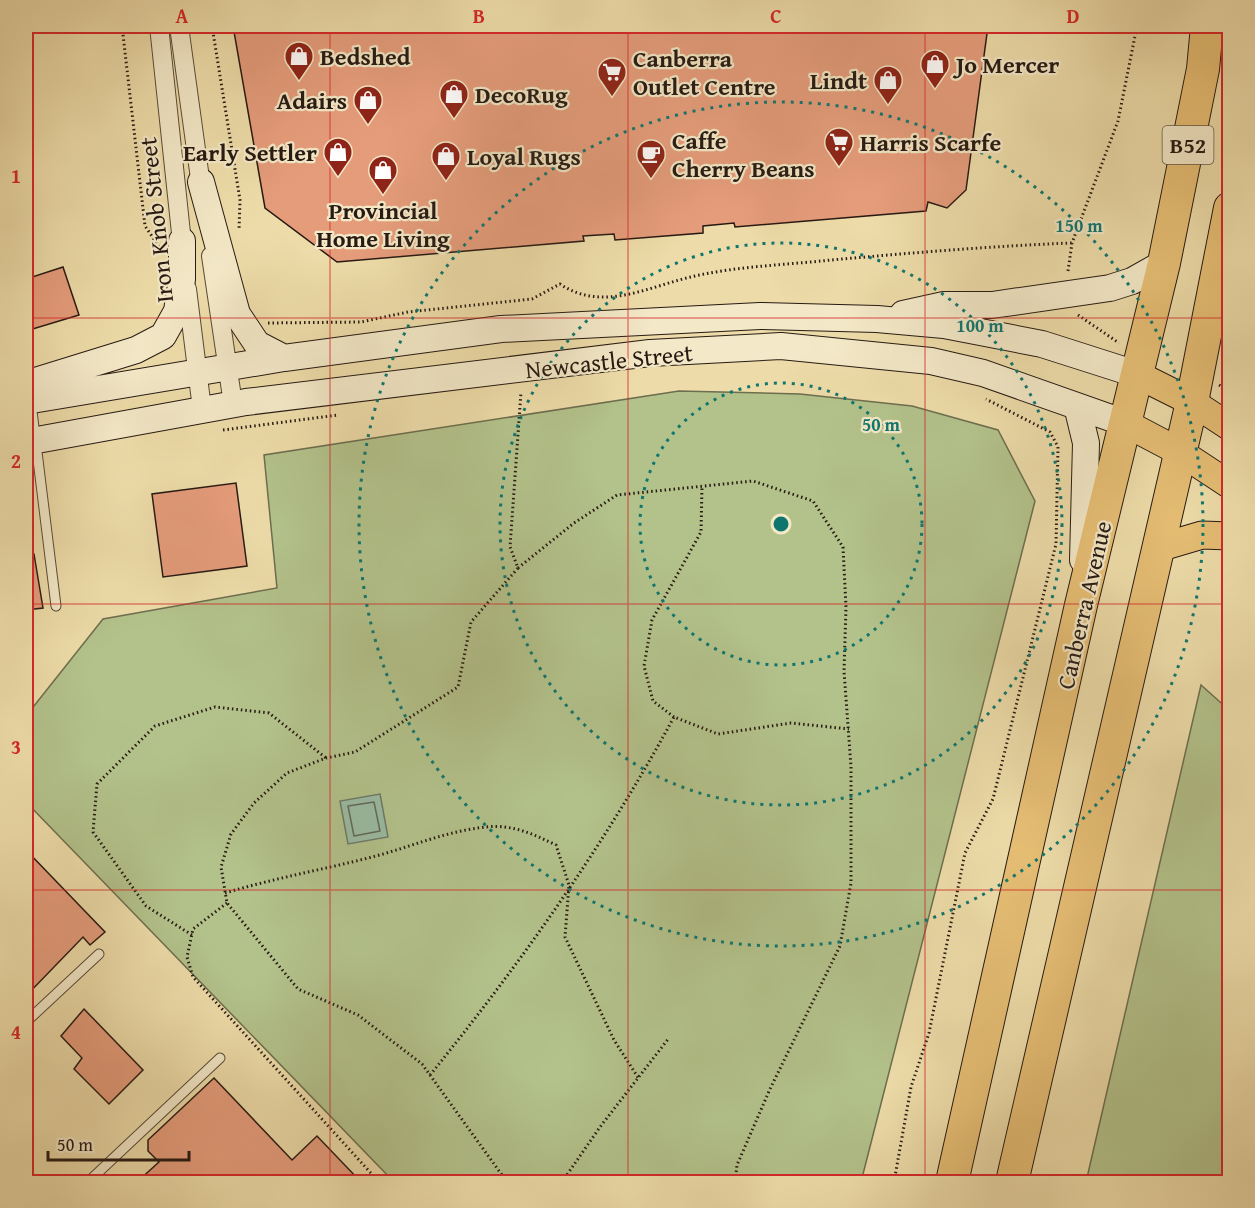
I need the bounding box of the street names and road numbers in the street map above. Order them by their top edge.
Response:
road number: B52 [1162,126,1214,164]
street label: Iron Knob Street [130,135,182,305]
street label: Newcastle Street [524,335,695,387]
street label: Canberra Avenue [1048,518,1120,692]

